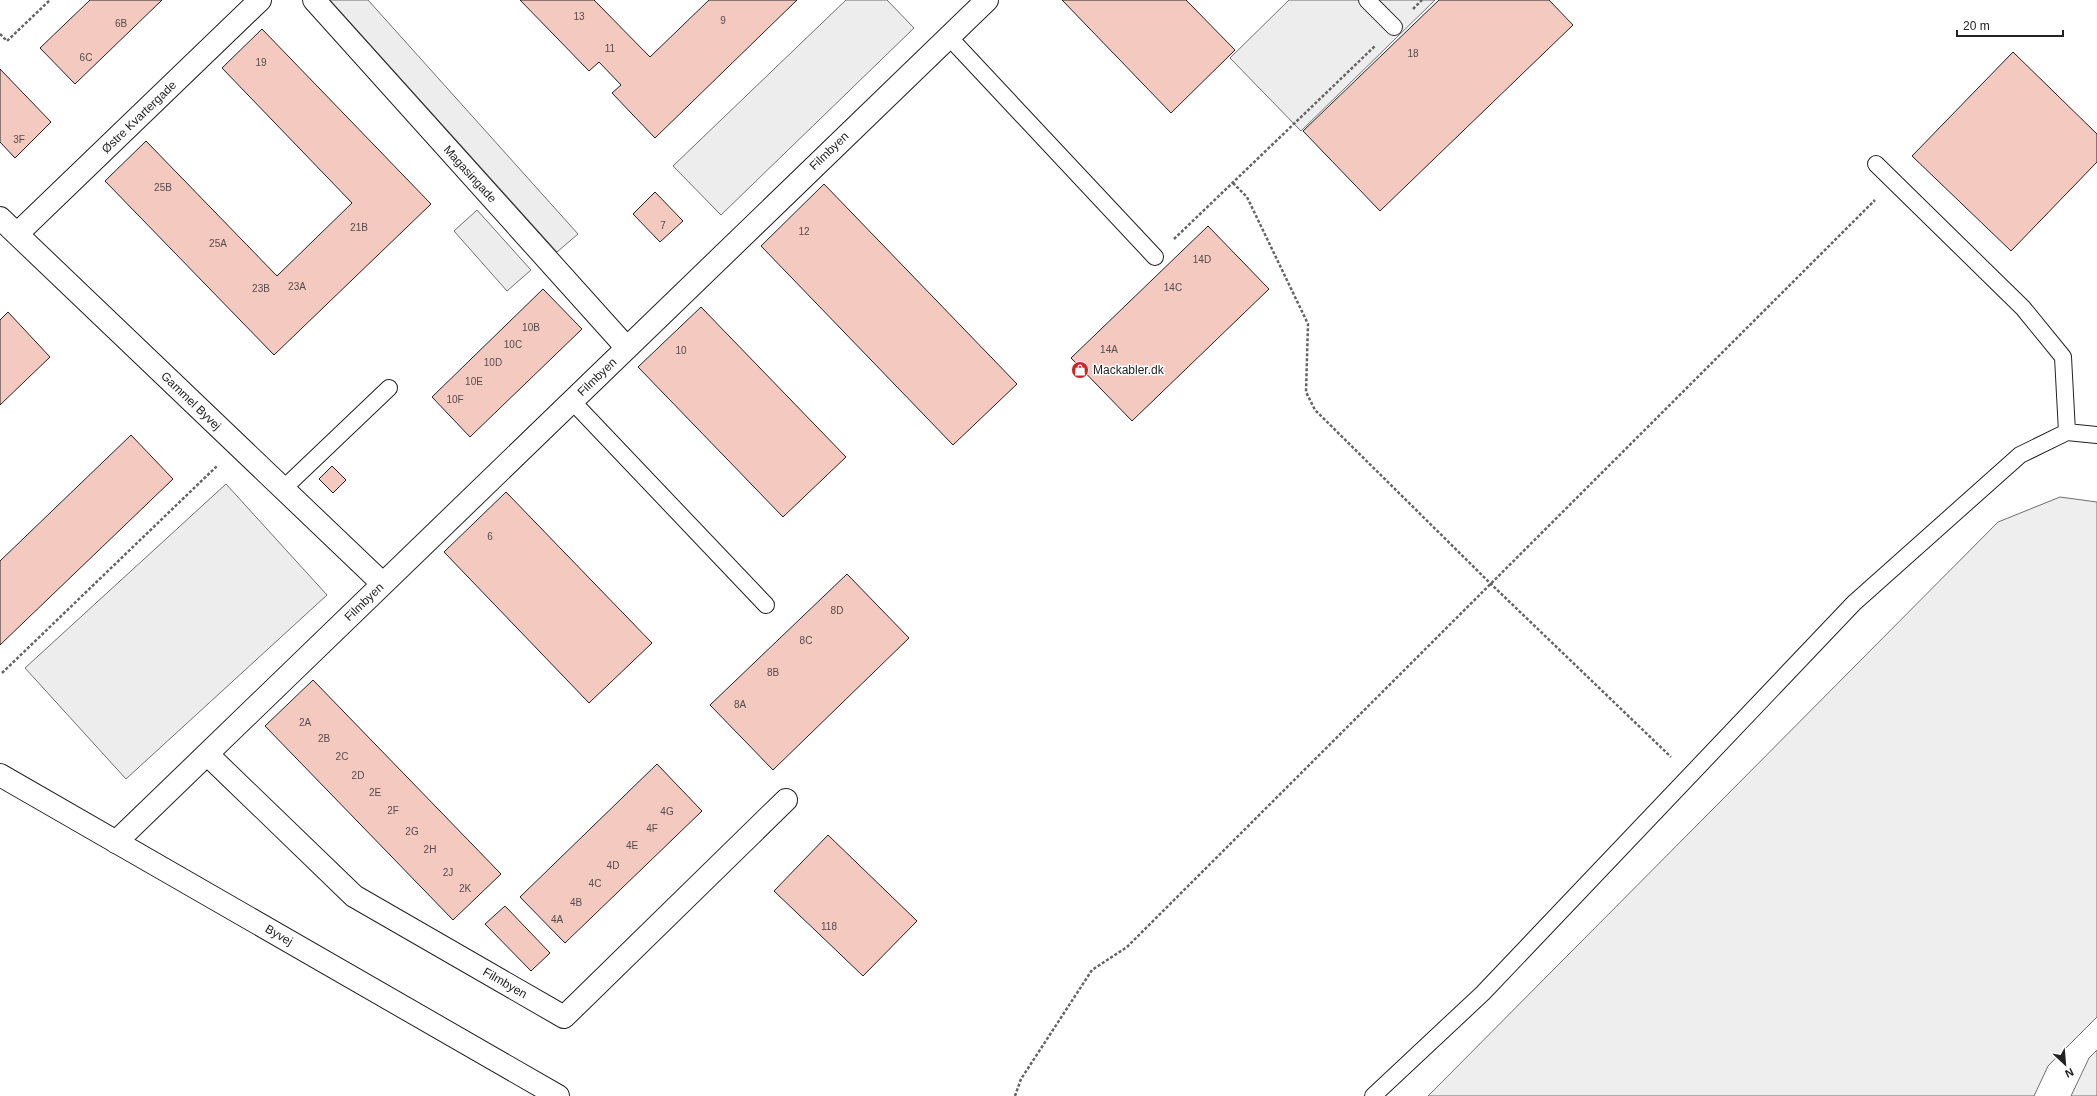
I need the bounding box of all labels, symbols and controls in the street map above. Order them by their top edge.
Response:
house number: 13 [573,11,585,22]
scale bar [1957,12,2063,38]
house number: 9 [720,15,726,26]
house number: 6B [115,18,127,29]
text: 20 m [1963,19,1990,33]
house number: 11 [605,43,616,54]
house number: 18 [1407,48,1419,59]
house number: 6C [80,52,92,63]
house number: 19 [255,57,267,68]
street label: Østre Kvartergade [99,78,179,156]
street label: Filmbyen [807,129,851,173]
house number: 3F [13,134,25,145]
street label: Magasingade [441,143,500,206]
house number: 25B [154,182,172,193]
house number: 7 [660,220,666,231]
house number: 21B [350,222,368,233]
house number: 12 [798,226,810,237]
house number: 25A [209,238,227,249]
house number: 14D [1193,254,1211,265]
house number: 23A [288,281,306,292]
house number: 14C [1164,282,1182,293]
house number: 23B [252,283,270,294]
house number: 10B [522,322,540,333]
house number: 10C [504,339,522,350]
house number: 14A [1100,344,1118,355]
house number: 10 [675,345,687,356]
street label: Filmbyen [575,355,619,399]
house number: 10D [484,357,502,368]
shop icon: Mackabler.dk [1070,360,1090,380]
place label: Mackabler.dk [1093,363,1165,377]
street label: Gammel Byvej [158,369,224,433]
house number: 10E [465,376,483,387]
house number: 10F [446,394,464,405]
house number: 6 [487,531,493,542]
street label: Filmbyen [342,580,386,624]
house number: 8D [831,605,843,616]
house number: 8C [800,635,812,646]
house number: 8B [767,667,779,678]
house number: 8A [734,699,746,710]
house number: 2A [299,717,311,728]
house number: 2B [318,733,330,744]
house number: 2C [336,751,348,762]
house number: 2D [352,770,364,781]
house number: 2E [369,787,381,798]
house number: 2F [387,805,399,816]
house number: 4G [660,806,674,817]
house number: 4F [646,823,658,834]
house number: 2G [405,826,419,837]
house number: 4E [626,840,638,851]
house number: 2H [424,844,436,855]
house number: 4D [607,860,619,871]
house number: 2J [443,867,453,878]
house number: 4C [589,878,601,889]
house number: 2K [459,883,471,894]
house number: 4B [570,897,582,908]
house number: 4A [551,914,563,925]
house number: 118 [821,921,837,932]
street label: Byvej [263,922,295,948]
street label: Filmbyen [480,965,530,1001]
north arrow [2045,1044,2085,1084]
text: N [2063,1066,2076,1080]

